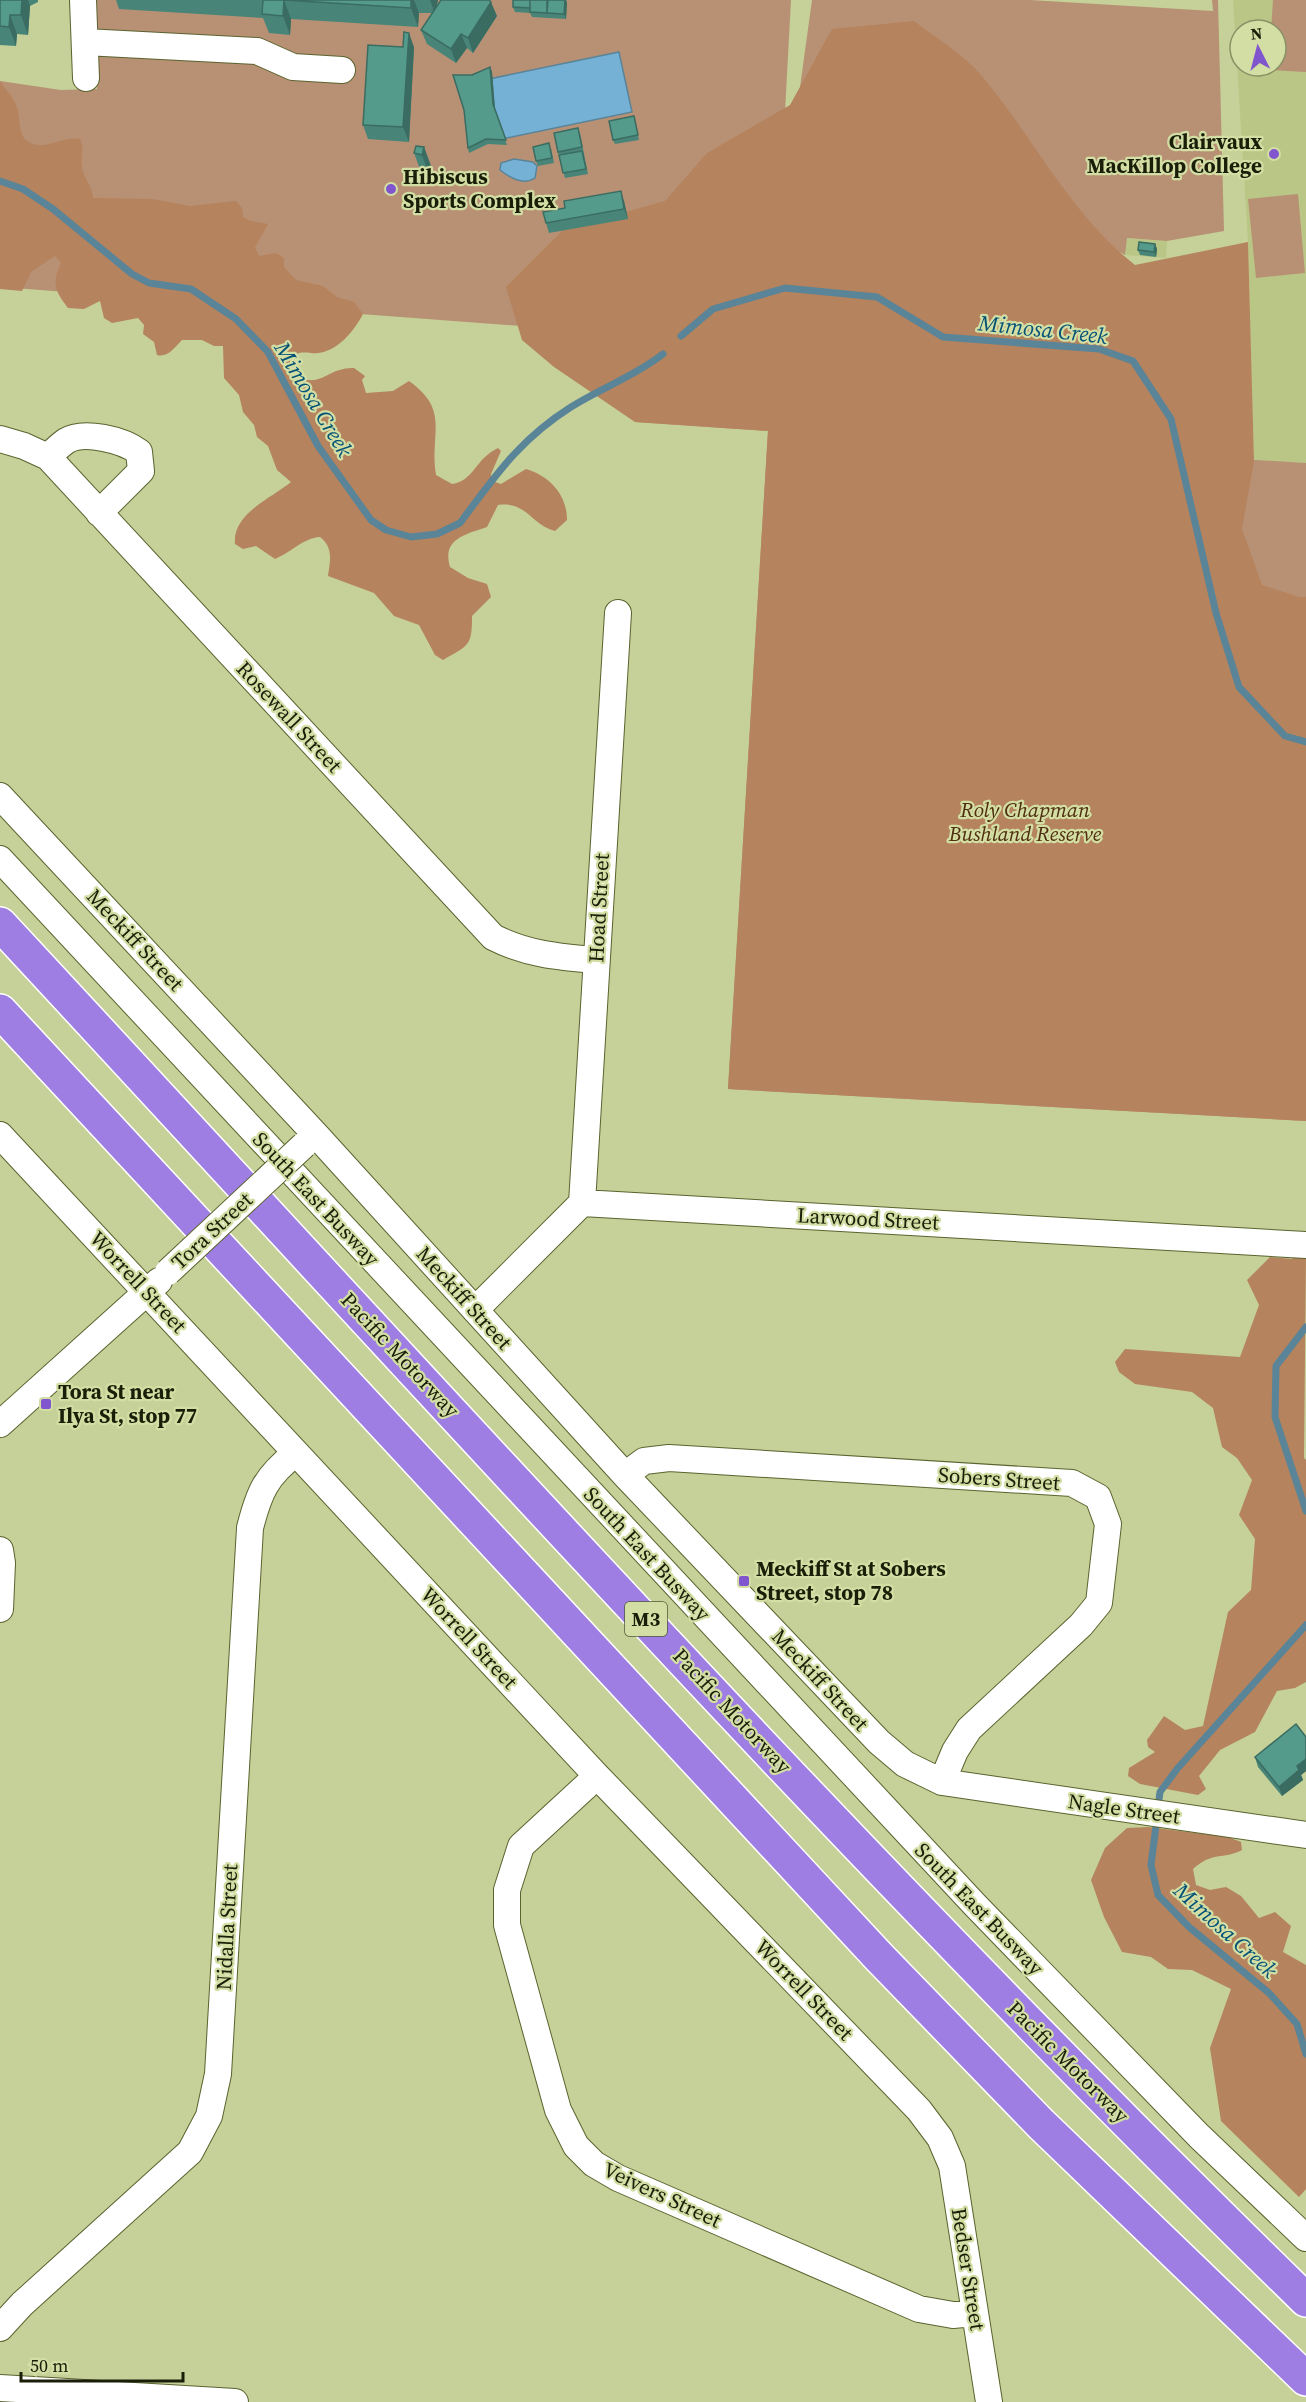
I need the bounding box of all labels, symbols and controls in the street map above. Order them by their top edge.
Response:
north arrow [1228,18,1288,78]
text: N [1249,21,1264,45]
place label: Clairvaux MacKillop College [1087,127,1262,180]
marker: Clairvaux MacKillop College [1267,147,1281,161]
place label: Hibiscus Sports Complex [403,162,557,215]
marker: Hibiscus Sports Complex [384,182,398,196]
water label: Mimosa Creek [976,307,1110,351]
water label: Mimosa Creek [267,335,361,463]
street label: Rosewall Street [230,655,349,779]
park label: Roly Chapman Bushland Reserve [948,795,1102,848]
street label: Hoad Street [581,852,616,963]
street label: Meckiff Street [80,882,190,997]
street label: South East Busway [246,1125,386,1272]
street label: Tora Street [165,1185,259,1276]
street label: Larwood Street [796,1200,940,1237]
street label: Worrell Street [83,1224,193,1339]
street label: Meckiff Street [410,1240,519,1356]
street label: Pacific Motorway [335,1286,466,1424]
place label: Tora St near Ilya St, stop 77 [58,1377,197,1430]
marker: Tora St near Ilya St, stop 77 [39,1397,53,1411]
street label: Sobers Street [937,1460,1061,1497]
street label: South East Busway [577,1480,717,1627]
place label: Meckiff St at Sobers Street, stop 78 [756,1554,946,1607]
marker: Meckiff St at Sobers Street, stop 78 [737,1574,751,1588]
street label: Worrell Street [414,1580,524,1695]
road number: M3 [625,1602,667,1636]
street label: Meckiff Street [765,1622,875,1737]
street label: Pacific Motorway [667,1642,798,1780]
street label: Nagle Street [1066,1786,1182,1831]
street label: South East Busway [909,1836,1050,1981]
street label: Nidalla Street [209,1863,244,1991]
water label: Mimosa Creek [1167,1875,1285,1985]
street label: Worrell Street [749,1933,860,2047]
street label: Pacific Motorway [1001,1994,1136,2129]
street label: Veivers Street [598,2155,726,2235]
street label: Bedser Street [944,2206,993,2332]
scale bar [21,2345,183,2383]
text: 50 m [30,2353,68,2378]

